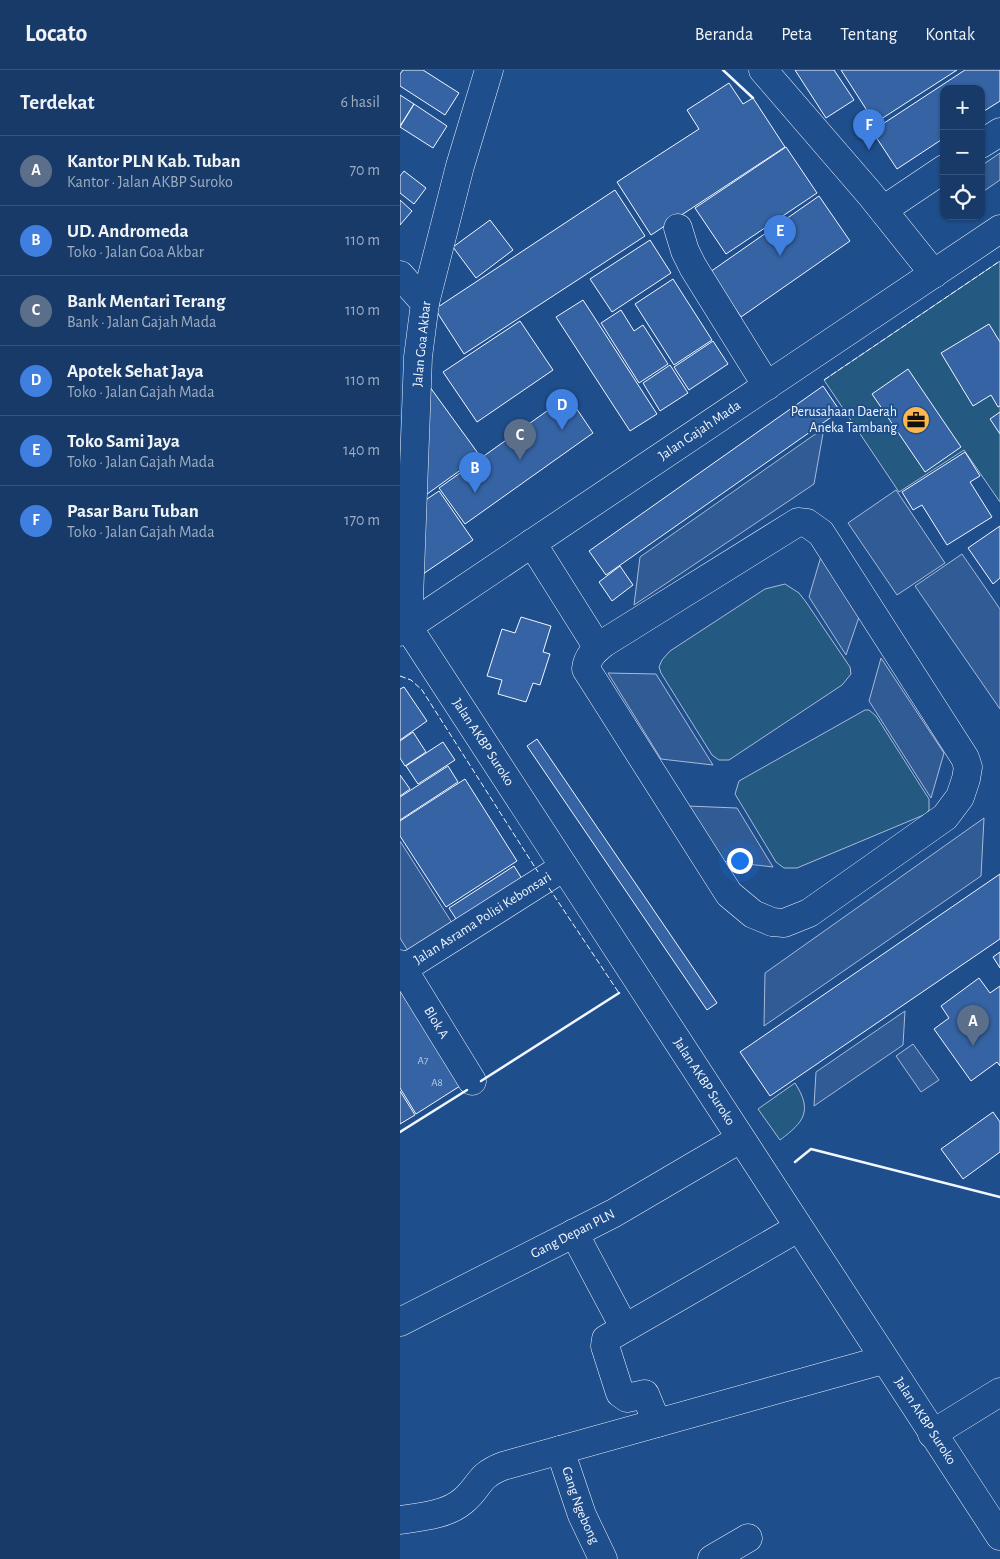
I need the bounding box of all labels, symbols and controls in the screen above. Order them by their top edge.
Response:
text: Locato [25,22,87,46]
text: Beranda [695,26,753,44]
text: Peta [781,26,812,44]
text: Tentang [840,26,897,44]
text: Kontak [925,26,975,44]
map controls [940,85,985,220]
button: + [940,85,985,130]
text: Terdekat [20,92,95,113]
text: 6 hasil [340,94,380,110]
pin: F [853,109,885,150]
button: − [940,130,985,175]
text: Kantor PLN Kab. Tuban [67,152,241,171]
text: A [31,162,41,178]
text: 70 m [349,162,380,178]
text: Kantor · Jalan AKBP Suroko [67,174,233,190]
button: locate [940,175,985,220]
pin: E [764,215,796,256]
text: UD. Andromeda [67,222,189,241]
text: B [31,232,41,248]
text: 110 m [345,232,380,248]
text: Toko · Jalan Goa Akbar [67,244,204,260]
text: Bank Mentari Terang [67,292,225,311]
street label: Jalan Goa Akbar [411,300,434,388]
text: C [32,302,40,318]
text: 110 m [345,302,380,318]
text: Bank · Jalan Gajah Mada [67,314,216,330]
text: Apotek Sehat Jaya [67,362,204,381]
text: D [31,372,41,388]
text: 110 m [345,372,380,388]
text: Toko · Jalan Gajah Mada [67,384,215,400]
pin: D [546,389,578,430]
street label: Jalan Gajah Mada [656,398,744,463]
place label: Perusahaan Daerah Aneka Tambang [791,405,897,435]
office icon: Perusahaan Daerah Aneka Tambang [901,405,931,435]
pin: C [504,419,536,460]
text: Toko Sami Jaya [67,432,180,451]
text: E [32,442,40,458]
text: 140 m [343,442,380,458]
pin: B [459,452,491,493]
text: Toko · Jalan Gajah Mada [67,454,215,470]
text: Pasar Baru Tuban [67,502,199,521]
text: F [32,512,40,528]
text: 170 m [344,512,380,528]
text: Toko · Jalan Gajah Mada [67,524,215,540]
street label: Jalan AKBP Suroko [450,696,517,789]
your location [727,848,753,874]
street label: Jalan Asrama Polisi Kebonsari [412,870,554,967]
street label: Blok A [421,1004,451,1041]
pin: A [957,1005,989,1046]
street label: Jalan AKBP Suroko [671,1036,738,1128]
house number: A7 [418,1055,429,1066]
house number: A8 [431,1077,443,1088]
street label: Gang Depan PLN [529,1207,617,1261]
street label: Jalan AKBP Suroko [892,1375,959,1467]
street label: Gang Ngebong [559,1465,602,1546]

